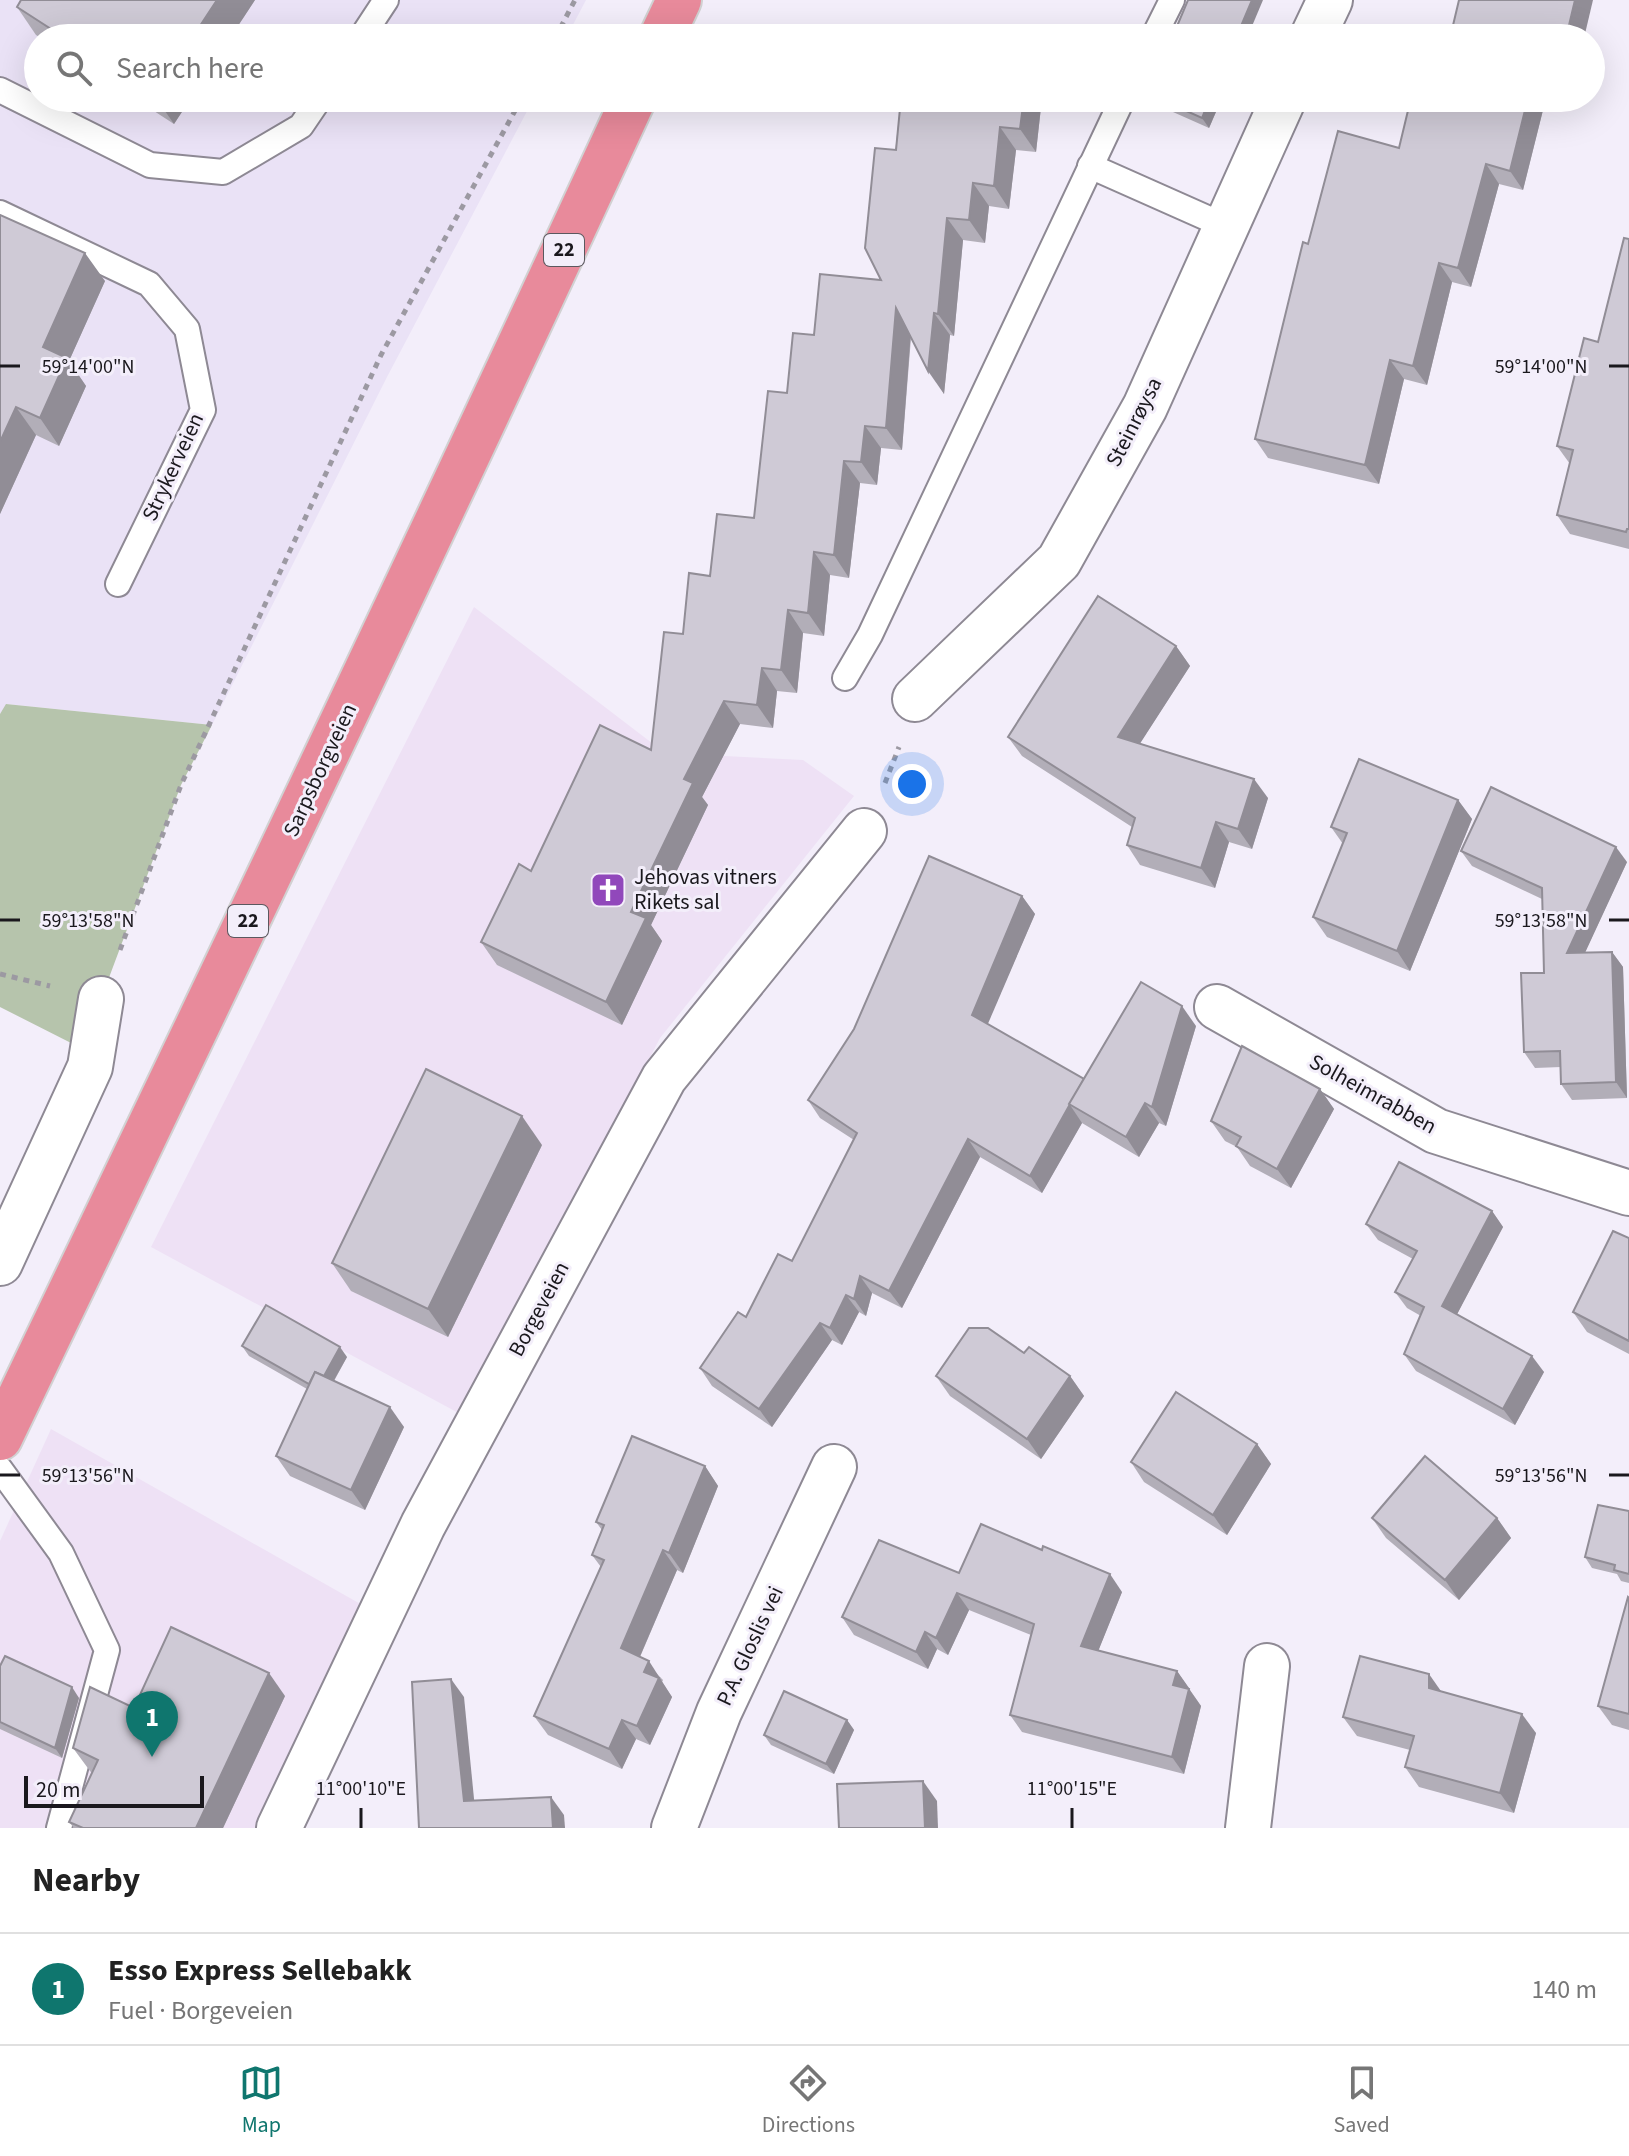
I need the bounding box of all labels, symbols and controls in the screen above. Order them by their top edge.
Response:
search box [24,24,1605,112]
icon: search [52,46,96,90]
text: Search here [116,47,264,90]
road number: 22 [544,234,584,266]
text: 59°14'00"N [42,353,134,381]
text: 59°14'00"N [1495,353,1587,381]
street label: Steinrøysa [1098,372,1170,472]
street label: Strykerveien [134,408,212,526]
street label: Sarpsborgveien [275,698,365,842]
your location [892,764,932,804]
place label: Jehovas vitners Rikets sal [634,861,777,918]
church icon: Jehovas vitners Rikets sal [589,871,627,909]
road number: 22 [228,905,268,937]
text: 59°13'58"N [42,907,134,935]
text: 59°13'58"N [1495,907,1587,935]
street label: Solheimrabben [1303,1046,1443,1142]
street label: Borgeveien [501,1256,577,1362]
text: 59°13'56"N [42,1462,134,1490]
text: 59°13'56"N [1495,1462,1587,1490]
street label: P.A. Gloslis vei [708,1581,792,1711]
pin: 1 [126,1691,178,1757]
scale bar [24,1772,204,1808]
text: 20 m [36,1774,81,1806]
text: 11°00'10"E [316,1775,406,1803]
text: 11°00'15"E [1027,1775,1117,1803]
text: Nearby [32,1856,140,1905]
text: Esso Express Sellebakk [108,1949,412,1992]
text: 1 [51,1971,65,2008]
text: 140 m [1531,1971,1597,2008]
text: Fuel · Borgeveien [108,1992,293,2029]
tab: Map [239,2061,283,2141]
tab: Directions [762,2061,855,2141]
tab: Saved [1334,2061,1390,2141]

